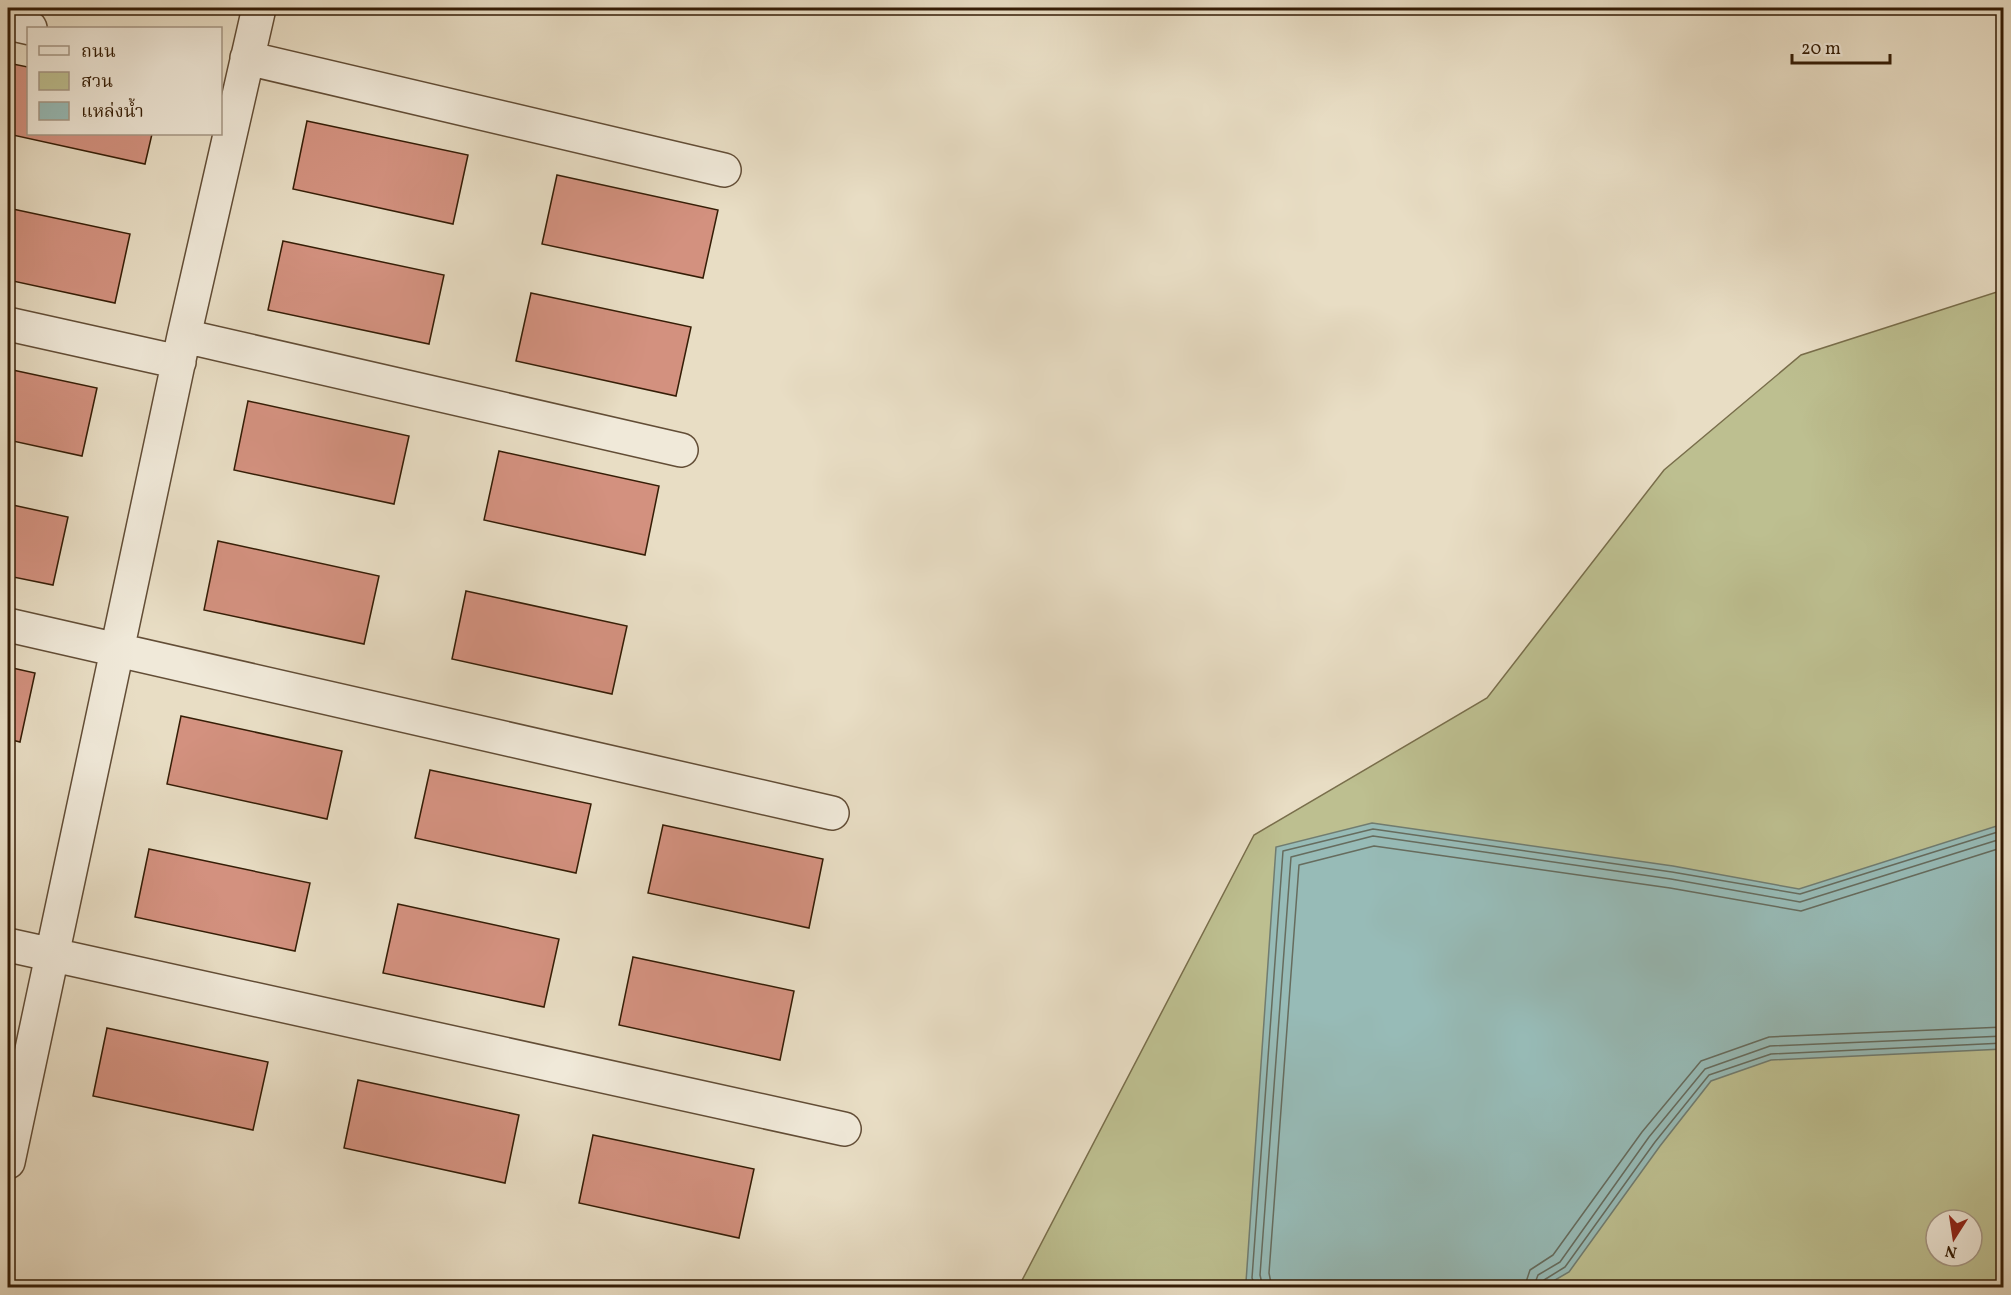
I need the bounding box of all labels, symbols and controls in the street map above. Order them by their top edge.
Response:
legend [27,27,222,135]
scale bar [1792,27,1890,65]
text: 20 m [1801,37,1841,62]
text: ถนน [81,40,116,65]
text: สวน [81,70,113,95]
text: แหล่งน้ำ [81,97,144,125]
north arrow [1924,1208,1984,1268]
text: N [1943,1239,1959,1263]

